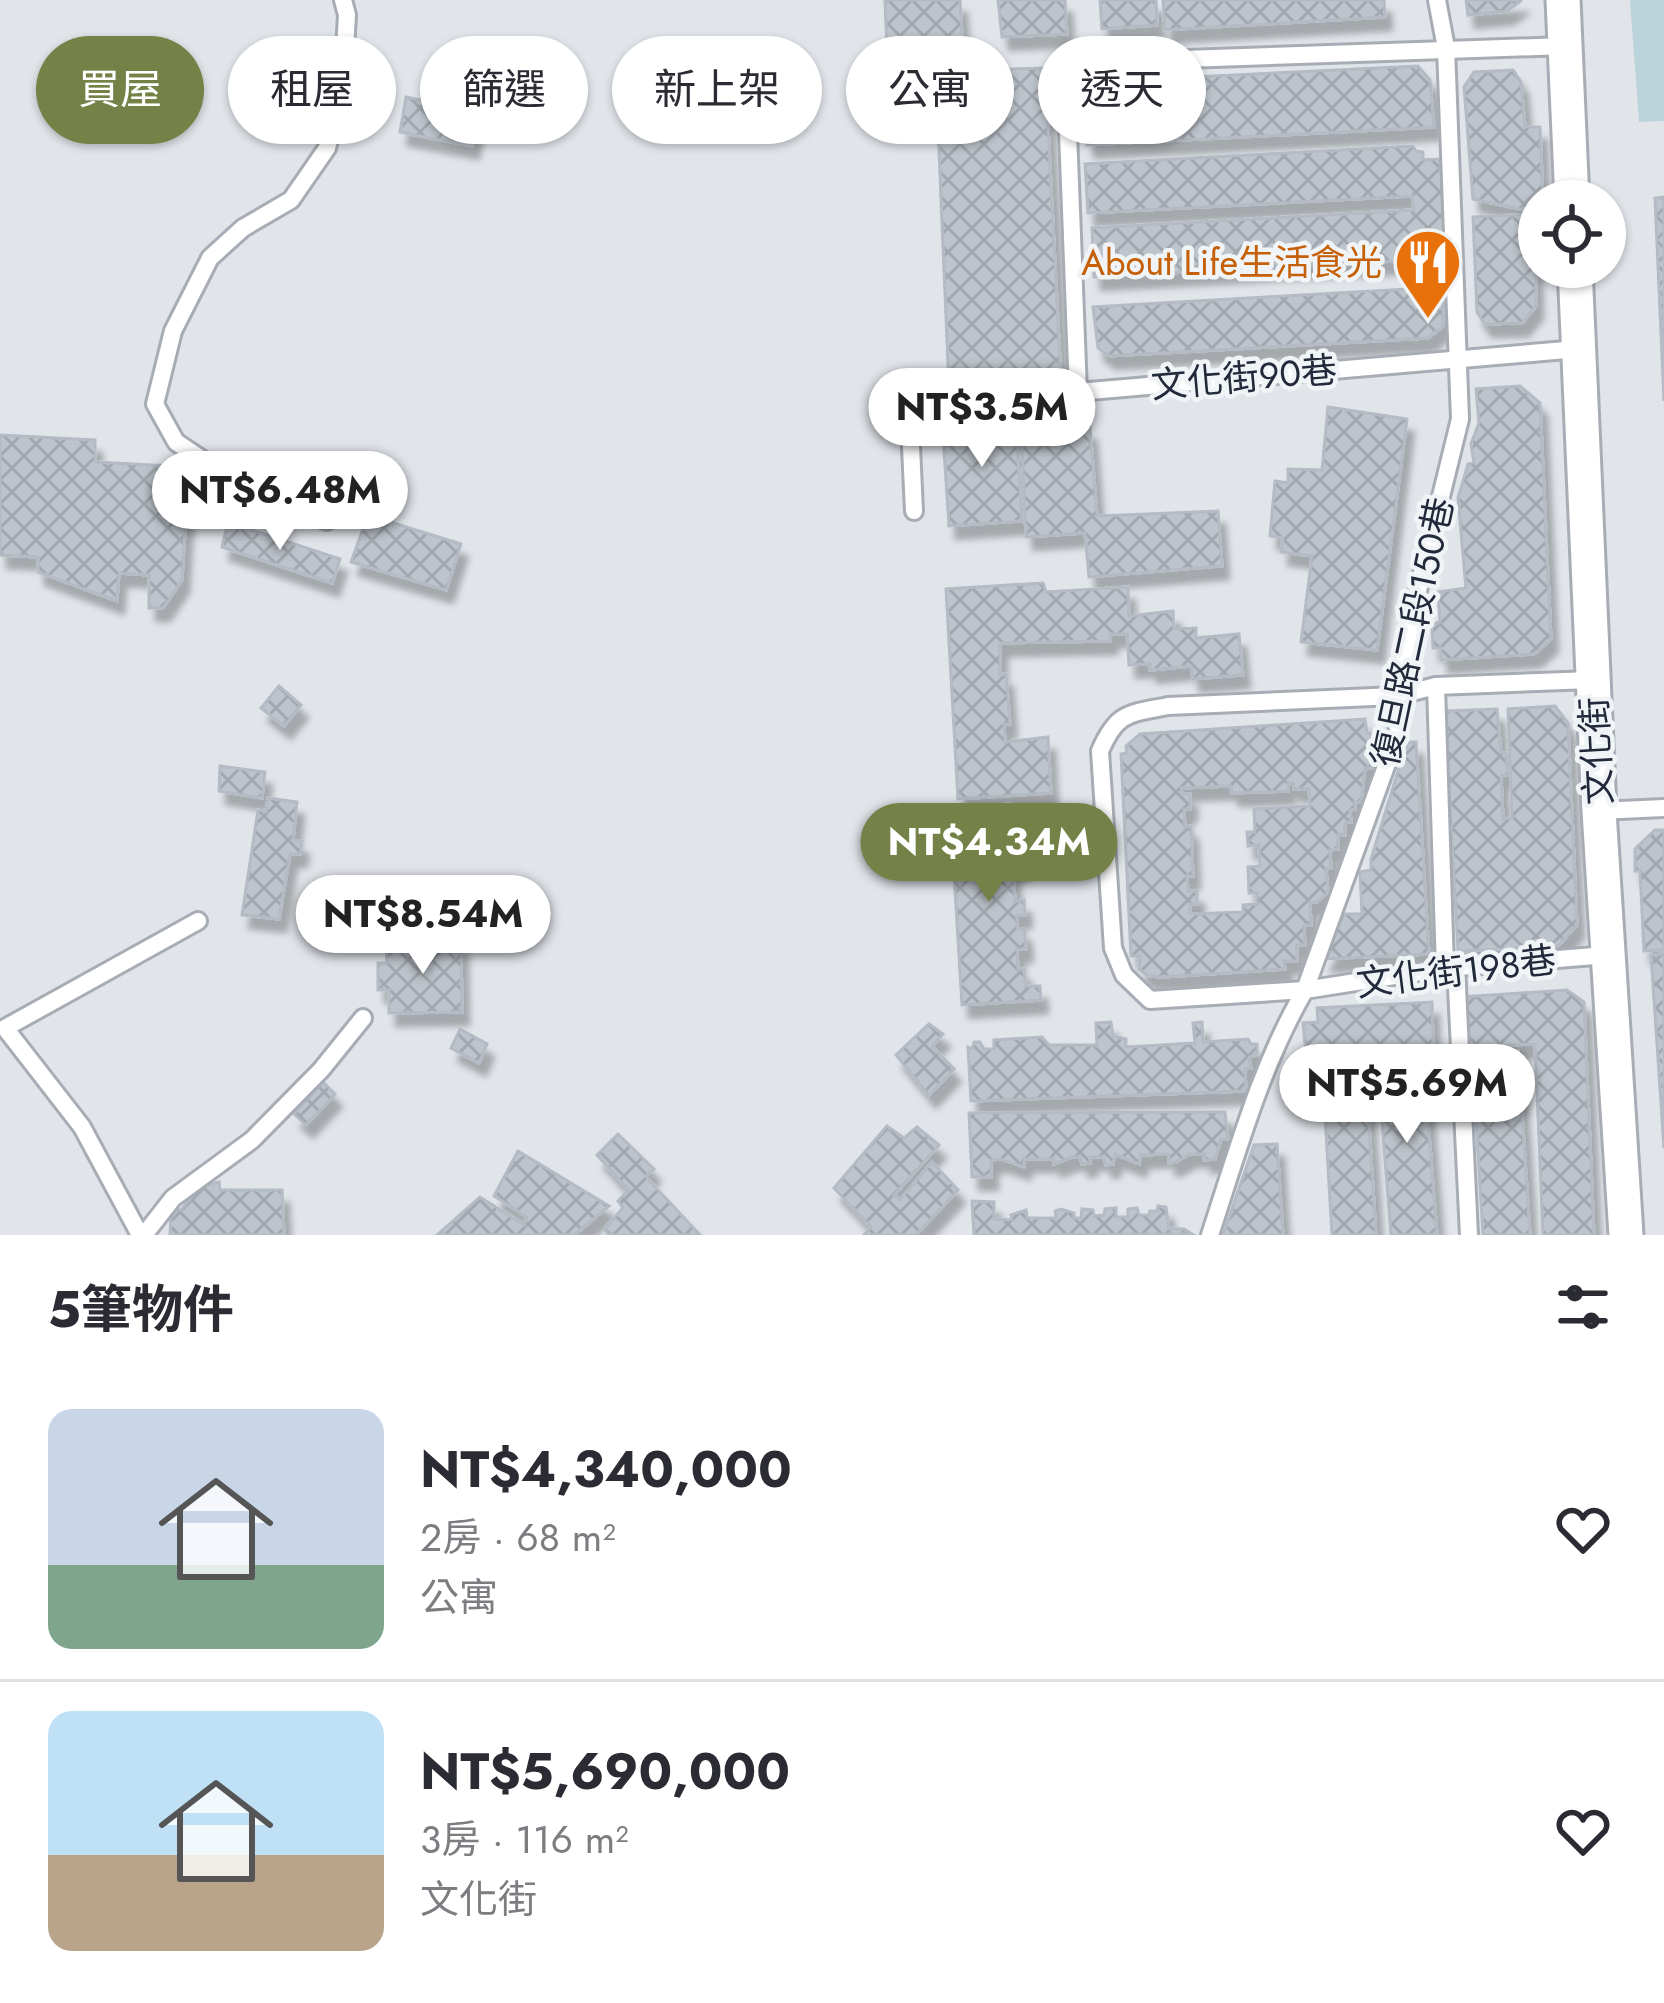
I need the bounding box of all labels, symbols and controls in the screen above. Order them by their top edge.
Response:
chip: 買屋 [36,36,204,144]
chip: 租屋 [228,36,396,144]
chip: 篩選 [420,36,588,144]
chip: 新上架 [612,36,822,144]
chip: 公寓 [846,36,1014,144]
chip: 透天 [1038,36,1206,144]
map controls [1518,180,1626,288]
button: locate [1518,180,1626,288]
restaurant icon: About Life生活食光 [1393,227,1463,321]
place label: About Life生活食光 [1081,236,1382,288]
street label: 文化街90巷 [1149,343,1339,411]
pin: NT$3.5M [871,368,1093,470]
text: NT$3.5M [895,378,1069,435]
pin: NT$6.48M [156,451,404,553]
text: NT$6.48M [179,461,381,518]
street label: 復旦路二段150巷 [1358,493,1466,771]
street label: 文化街 [1567,696,1625,806]
pin: NT$4.34M [865,803,1113,905]
text: NT$4.34M [887,813,1091,870]
pin: NT$8.54M [299,875,547,977]
text: NT$8.54M [323,885,523,942]
street label: 文化街198巷 [1353,933,1559,1009]
pin: NT$5.69M [1283,1044,1531,1146]
text: NT$5.69M [1306,1054,1508,1111]
text: 5筆物件 [48,1272,234,1346]
icon: filters [1550,1274,1616,1340]
text: NT$4,340,000 [420,1432,792,1506]
icon: home [144,1457,288,1601]
icon: heart [1550,1496,1616,1562]
text: 2房 · 68 m² [420,1509,616,1566]
text: 公寓 [420,1569,498,1626]
text: NT$5,690,000 [420,1734,790,1808]
icon: home [144,1759,288,1903]
icon: heart [1550,1798,1616,1864]
text: 3房 · 116 m² [420,1811,629,1868]
text: 文化街 [420,1871,537,1928]

